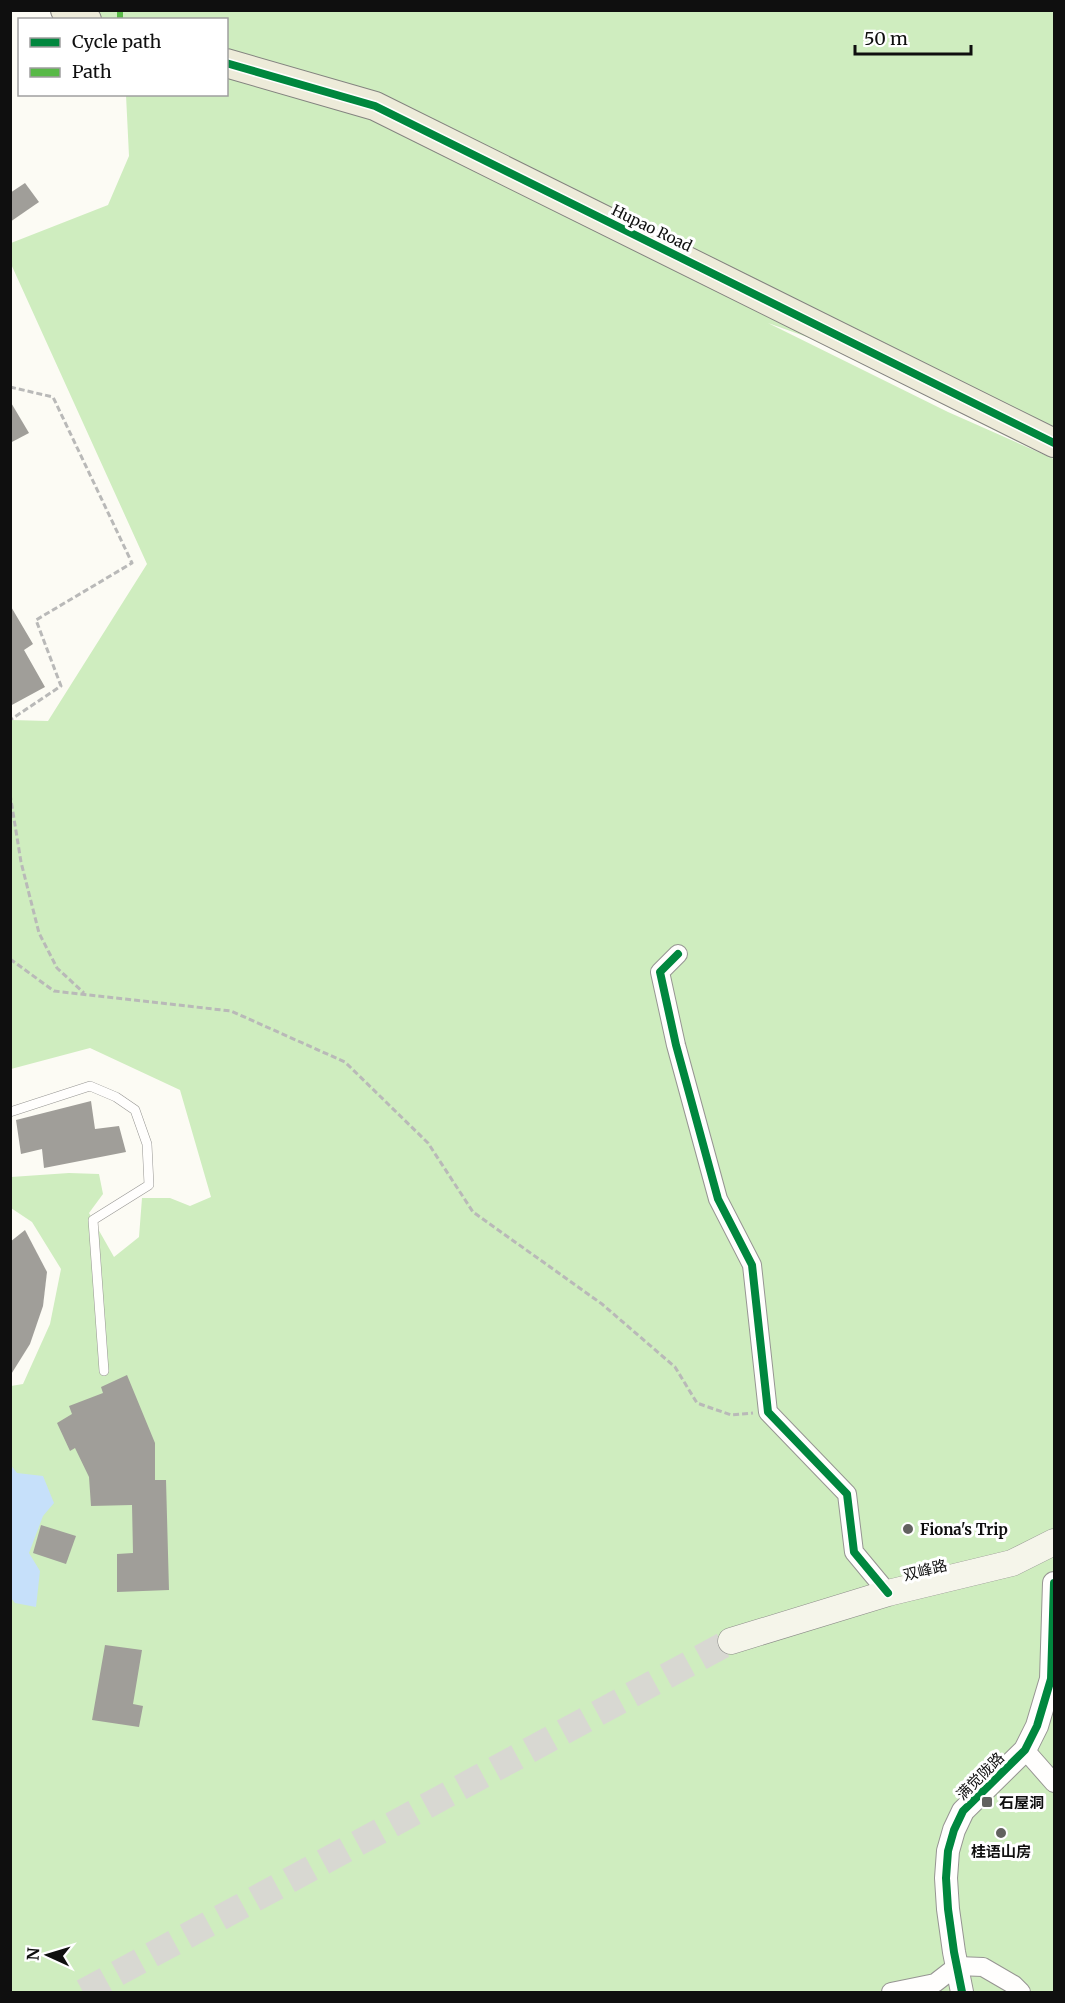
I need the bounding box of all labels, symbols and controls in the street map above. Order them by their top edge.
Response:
legend [18,18,228,96]
scale bar [855,18,970,56]
text: 50 m [864,27,908,50]
text: Cycle path [72,30,162,53]
text: Path [72,60,112,83]
street label: Hupao Road [609,200,695,256]
place label: Fiona's Trip [920,1520,1008,1539]
marker: Fiona's Trip [901,1522,915,1536]
street label: 双峰路 [901,1555,949,1585]
street label: 满觉陇路 [952,1748,1008,1804]
place label: 石屋洞 [999,1793,1044,1812]
marker: 石屋洞 [980,1795,994,1809]
marker: 桂语山房 [994,1826,1008,1840]
place label: 桂语山房 [971,1842,1031,1861]
north arrow [18,1925,78,1985]
text: N [23,1947,43,1961]

